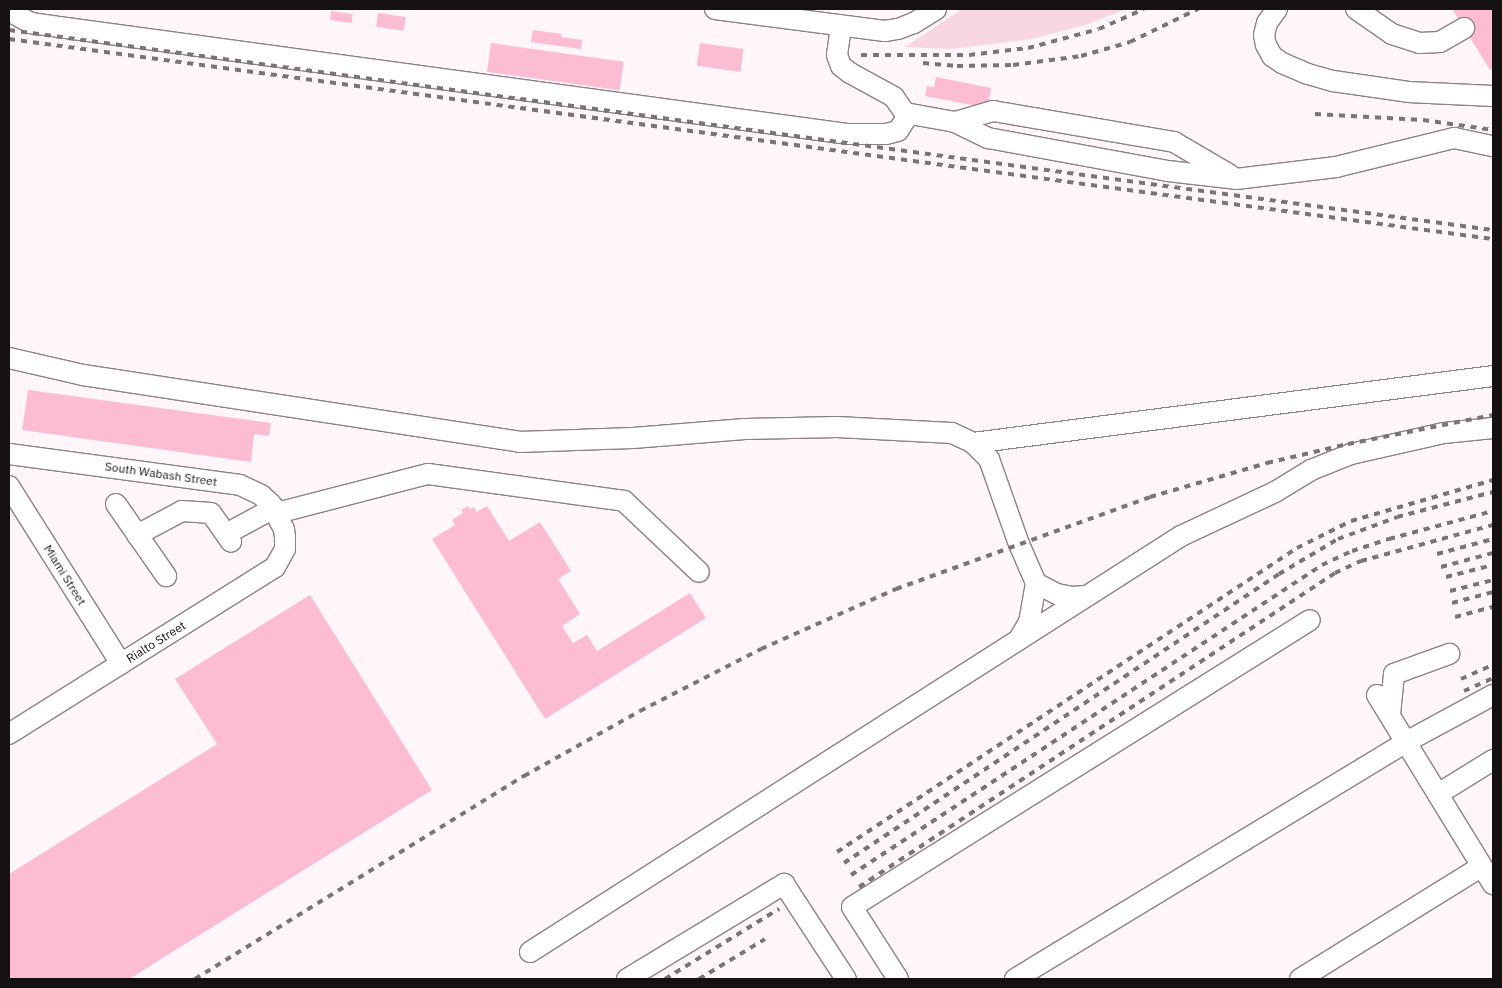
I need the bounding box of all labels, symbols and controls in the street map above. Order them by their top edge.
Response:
street label: South Wabash Street [104,459,218,489]
street label: Miami Street [41,542,89,608]
street label: Rialto Street [124,618,188,666]

